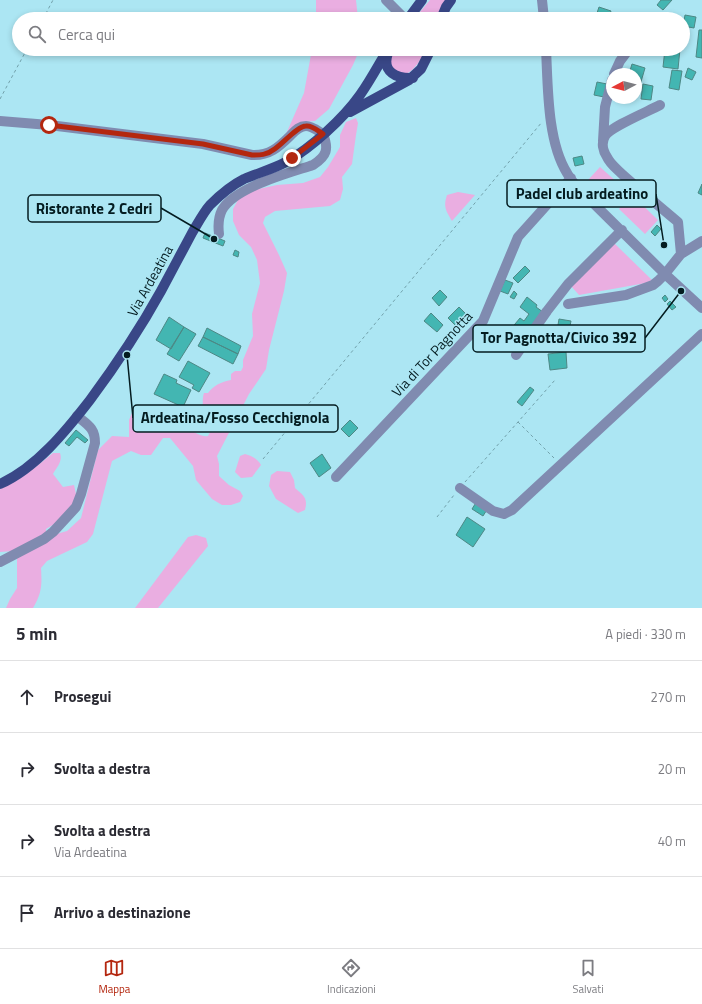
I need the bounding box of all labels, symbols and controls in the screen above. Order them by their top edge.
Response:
search box [12,12,690,56]
icon: search [26,23,48,45]
text: Cerca qui [58,23,115,46]
north arrow [606,68,642,104]
route start [40,116,58,134]
route end [283,149,301,167]
callout: Padel club ardeatino [507,180,656,207]
text: Padel club ardeatino [516,182,648,205]
callout: Ristorante 2 Cedri [28,195,161,222]
text: Ristorante 2 Cedri [36,197,152,220]
street label: Via Ardeatina [121,241,178,320]
street label: Via di Tor Pagnotta [386,306,477,401]
callout: Tor Pagnotta/Civico 392 [473,325,645,352]
text: Tor Pagnotta/Civico 392 [481,326,637,349]
callout: Ardeatina/Fosso Cecchignola [133,405,338,432]
text: Ardeatina/Fosso Cecchignola [141,406,330,429]
text: 5 min [16,621,57,647]
text: A piedi · 330 m [605,624,686,644]
text: Prosegui [54,685,111,708]
icon: ahead [16,686,38,708]
text: 270 m [650,687,686,707]
text: Svolta a destra [54,757,151,780]
icon: right [16,758,38,780]
text: 20 m [658,759,686,779]
text: Svolta a destra [54,819,151,842]
icon: right [16,830,38,852]
text: 40 m [658,831,686,851]
text: Via Ardeatina [54,842,127,862]
text: Arrivo a destinazione [54,901,191,924]
icon: arrive [16,902,38,924]
tab: Mappa [98,957,130,997]
tab: Indicazioni [327,957,376,997]
tab: Salvati [573,957,604,997]

